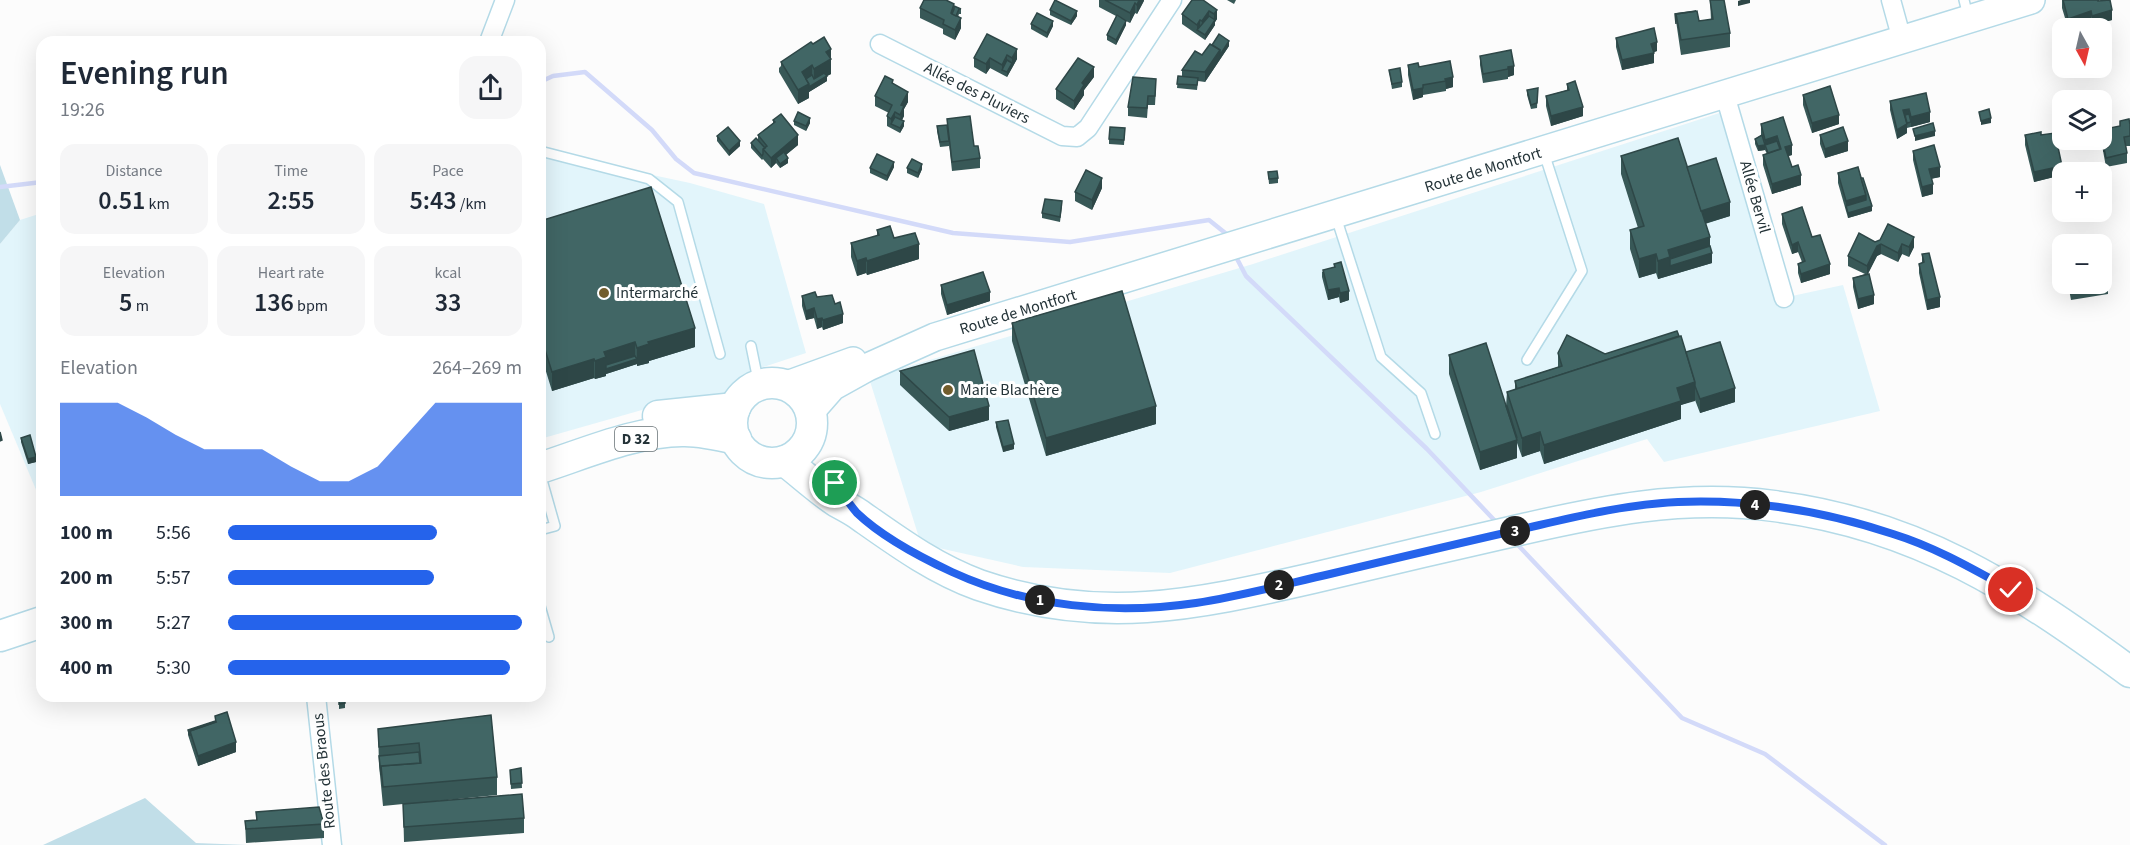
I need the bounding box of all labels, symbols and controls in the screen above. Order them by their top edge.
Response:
north arrow [2052,18,2112,78]
map controls [2052,18,2112,294]
text: Evening run [60,50,229,97]
button: share [459,56,522,119]
street label: Allée des Pluviers [920,57,1034,129]
button: layers [2052,90,2112,150]
text: 19:26 [60,96,105,124]
street label: Route de Montfort [1422,142,1545,198]
street label: Allée Bervil [1734,158,1776,236]
text: Distance [106,160,162,182]
text: Time [274,160,308,182]
text: Pace [432,160,464,182]
button: + [2052,162,2112,222]
text: 0.51 [98,182,145,219]
text: 2:55 [267,182,315,219]
text: 5:43 [409,182,457,219]
text: km [145,193,170,215]
text: /km [457,193,487,215]
button: − [2052,234,2112,294]
text: Elevation [103,262,165,284]
text: Heart rate [258,262,324,284]
text: kcal [435,262,461,284]
place label: Intermarché [616,282,698,304]
text: 5 [119,284,132,321]
text: 136 [254,284,294,321]
text: 33 [435,284,461,321]
street label: Route de Montfort [957,284,1080,340]
marker: Intermarché [597,286,611,300]
text: m [132,295,149,317]
text: bpm [294,295,328,317]
text: Elevation [60,354,138,382]
text: 264–269 m [432,354,522,382]
place label: Marie Blachère [960,379,1059,401]
marker: Marie Blachère [941,383,955,397]
road number: D 32 [615,427,657,451]
pin [809,457,860,508]
icon: arrive [818,466,851,499]
pin: 4 [1740,490,1770,520]
text: 4 [1751,494,1759,516]
pin: 3 [1500,516,1530,546]
text: 100 m [60,519,113,547]
text: 5:56 [156,519,191,547]
text: 3 [1511,520,1519,542]
text: 200 m [60,564,113,592]
text: 5:57 [156,564,191,592]
pin [1985,564,2036,615]
pin: 2 [1264,570,1294,600]
icon: check [1994,573,2027,606]
text: 2 [1275,574,1283,596]
pin: 1 [1025,585,1055,615]
text: 1 [1036,589,1044,611]
text: 300 m [60,609,113,637]
text: 5:27 [156,609,191,637]
text: 400 m [60,654,113,682]
text: 5:30 [156,654,191,682]
street label: Route des Braous [307,712,341,830]

